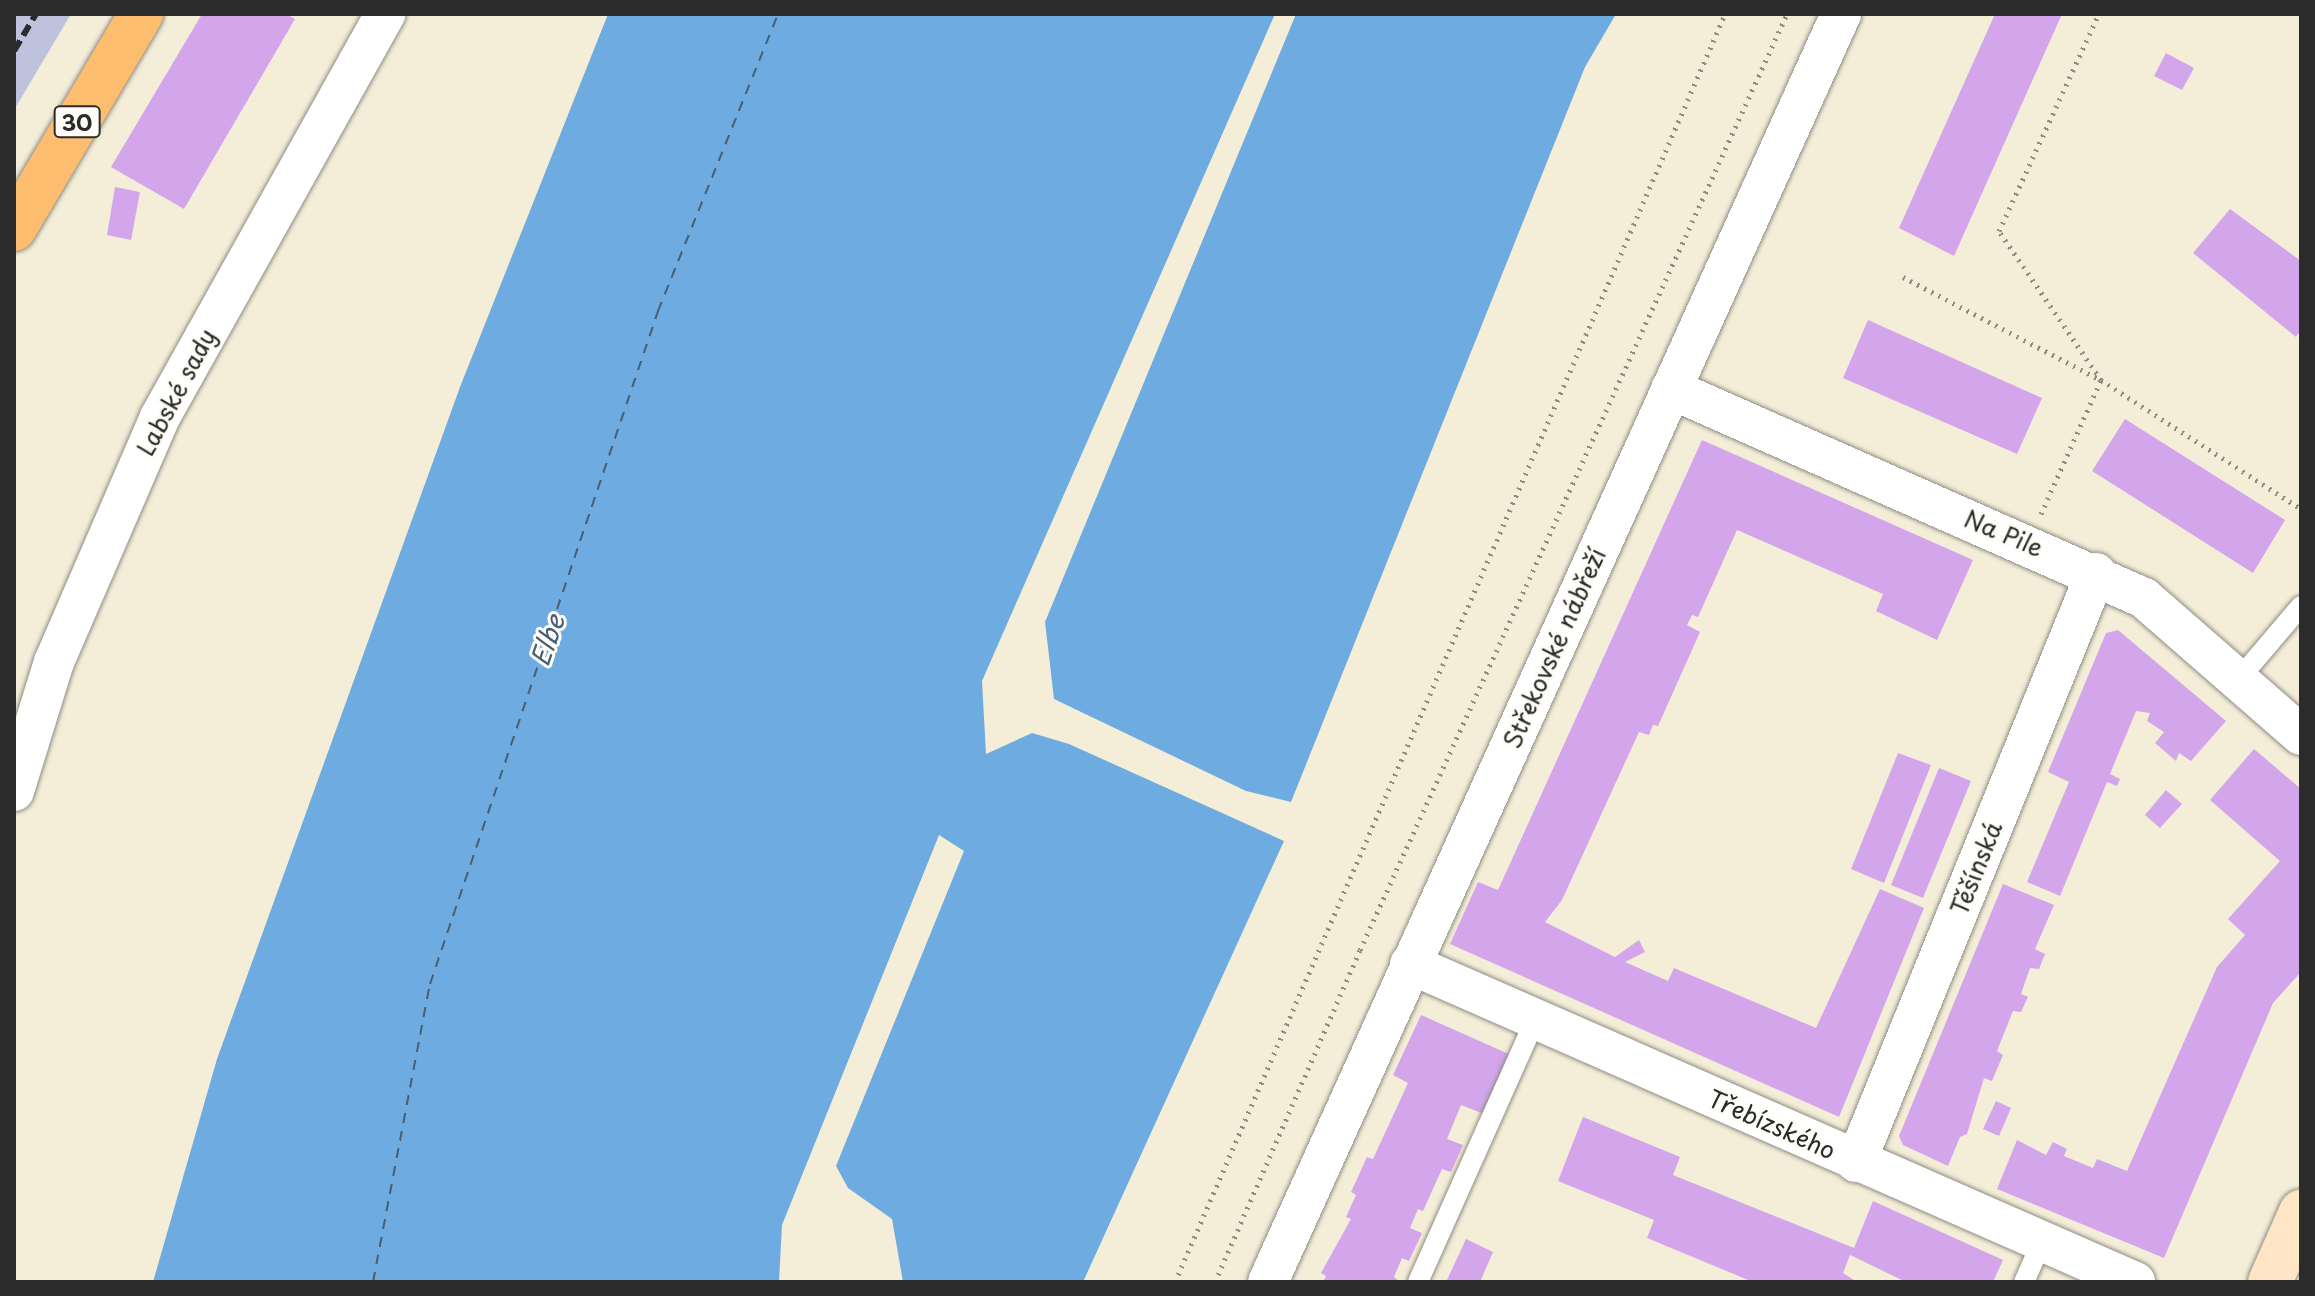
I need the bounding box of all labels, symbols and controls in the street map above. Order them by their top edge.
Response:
road number: 30 [53,104,101,140]
street label: Labské sady [130,323,222,461]
street label: Na Pile [1960,504,2048,562]
street label: Střekovské nábřeží [1497,543,1611,753]
water label: Elbe [524,610,570,670]
street label: Těšínská [1944,817,2008,919]
street label: Třebízského [1704,1083,1840,1165]

